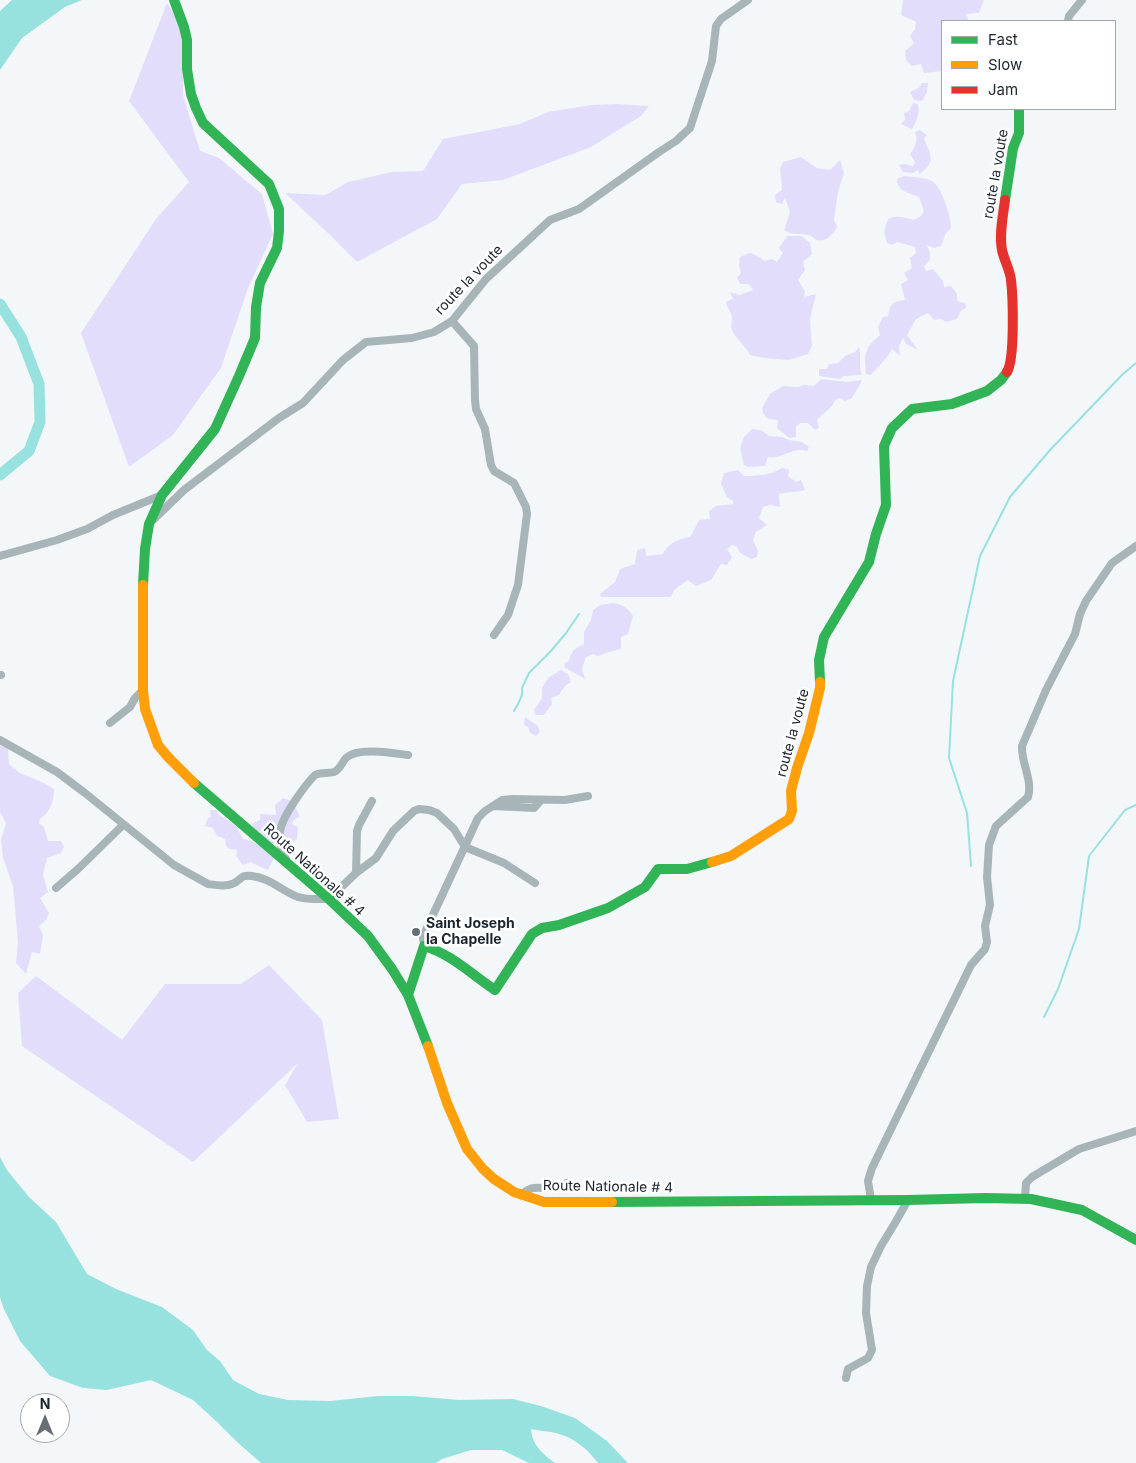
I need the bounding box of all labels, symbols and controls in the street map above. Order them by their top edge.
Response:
legend [941,20,1116,110]
text: Fast [988,30,1018,49]
text: Slow [988,55,1022,74]
text: Jam [988,80,1018,99]
street label: route la voute [980,128,1012,220]
street label: route la voute [432,242,506,318]
street label: route la voute [773,687,813,779]
street label: Route Nationale # 4 [260,820,368,920]
place label: Saint Joseph la Chapelle [426,916,515,949]
marker: Saint Joseph la Chapelle [410,926,422,938]
street label: Route Nationale # 4 [543,1177,673,1197]
north arrow [20,1393,70,1443]
text: N [40,1395,50,1412]

